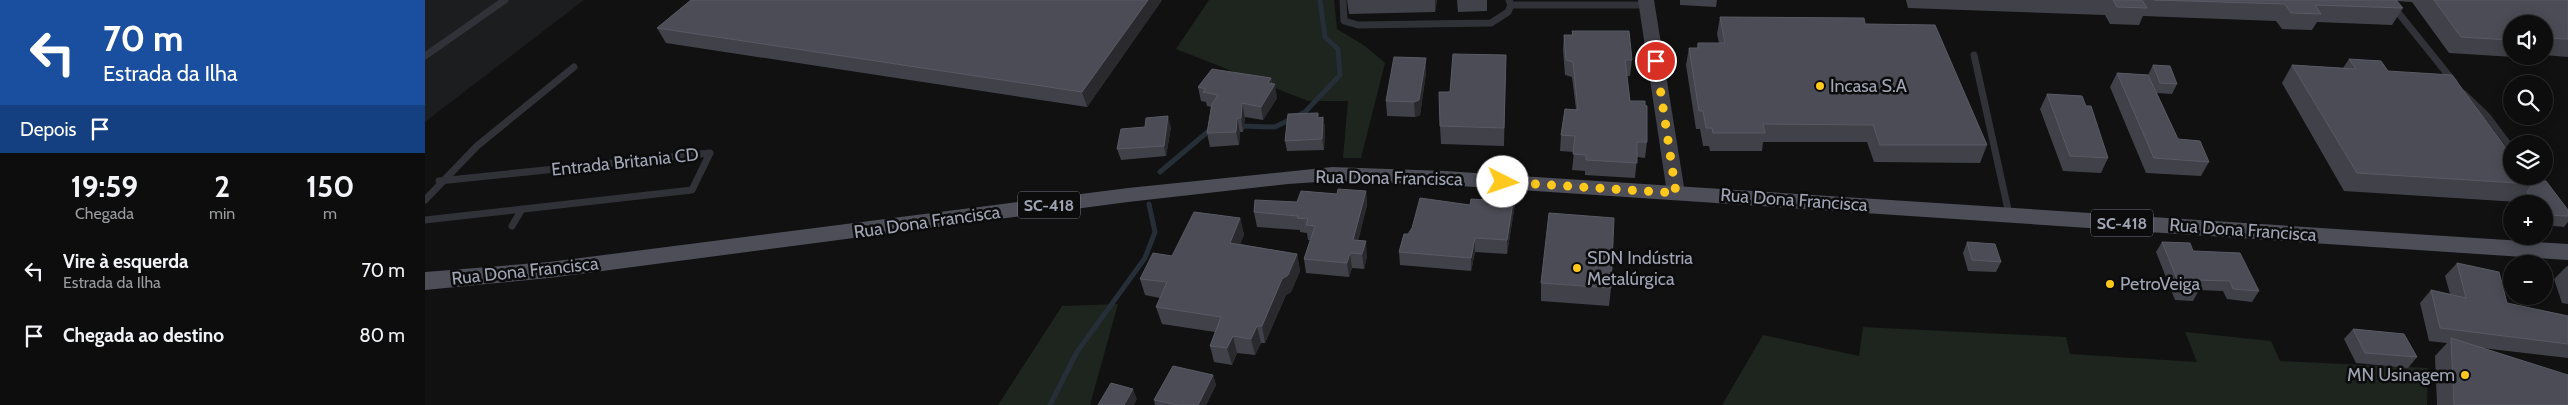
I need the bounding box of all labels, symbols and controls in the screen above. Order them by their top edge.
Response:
map controls [2503,15,2553,305]
button: sound [2503,15,2553,65]
text: 70 m [103,17,184,60]
icon: left [20,20,85,85]
pin [1635,40,1677,82]
icon: arrive [1642,47,1670,75]
text: Estrada da Ilha [103,60,237,87]
place label: Incasa S.A [1830,75,1907,97]
button: search [2503,75,2553,125]
marker: Incasa S.A [1814,80,1826,92]
icon: arrive [86,115,114,143]
text: Depois [20,118,76,141]
button: layers [2503,135,2553,185]
street label: Entrada Britania CD [550,143,700,181]
position arrow [1476,155,1528,207]
street label: Rua Dona Francisca [1315,166,1463,190]
text: 19:59 [71,168,138,205]
text: 2 [214,168,230,205]
text: 150 [306,168,354,205]
street label: Rua Dona Francisca [1720,184,1869,216]
road number: SC-418 [1018,192,1080,218]
button: + [2503,195,2553,245]
street label: Rua Dona Francisca [852,201,1002,243]
text: Chegada [75,204,134,223]
text: min [209,204,235,223]
text: m [323,204,337,223]
road number: SC-418 [2091,210,2153,237]
street label: Rua Dona Francisca [2169,214,2318,246]
place label: SDN Indústria Metalúrgica [1587,247,1693,290]
text: Vire à esquerda [63,250,189,273]
street label: Rua Dona Francisca [450,252,600,290]
button: − [2503,255,2553,305]
icon: left [20,257,48,285]
text: 70 m [361,259,405,282]
marker: SDN Indústria Metalúrgica [1571,262,1583,274]
text: Estrada da Ilha [63,273,161,292]
place label: PetroVeiga [2120,273,2200,295]
marker: PetroVeiga [2104,278,2116,290]
icon: arrive [20,322,48,350]
text: Chegada ao destino [63,324,224,347]
text: 80 m [359,324,405,347]
place label: MN Usinagem [2347,364,2455,386]
marker: MN Usinagem [2459,369,2471,381]

